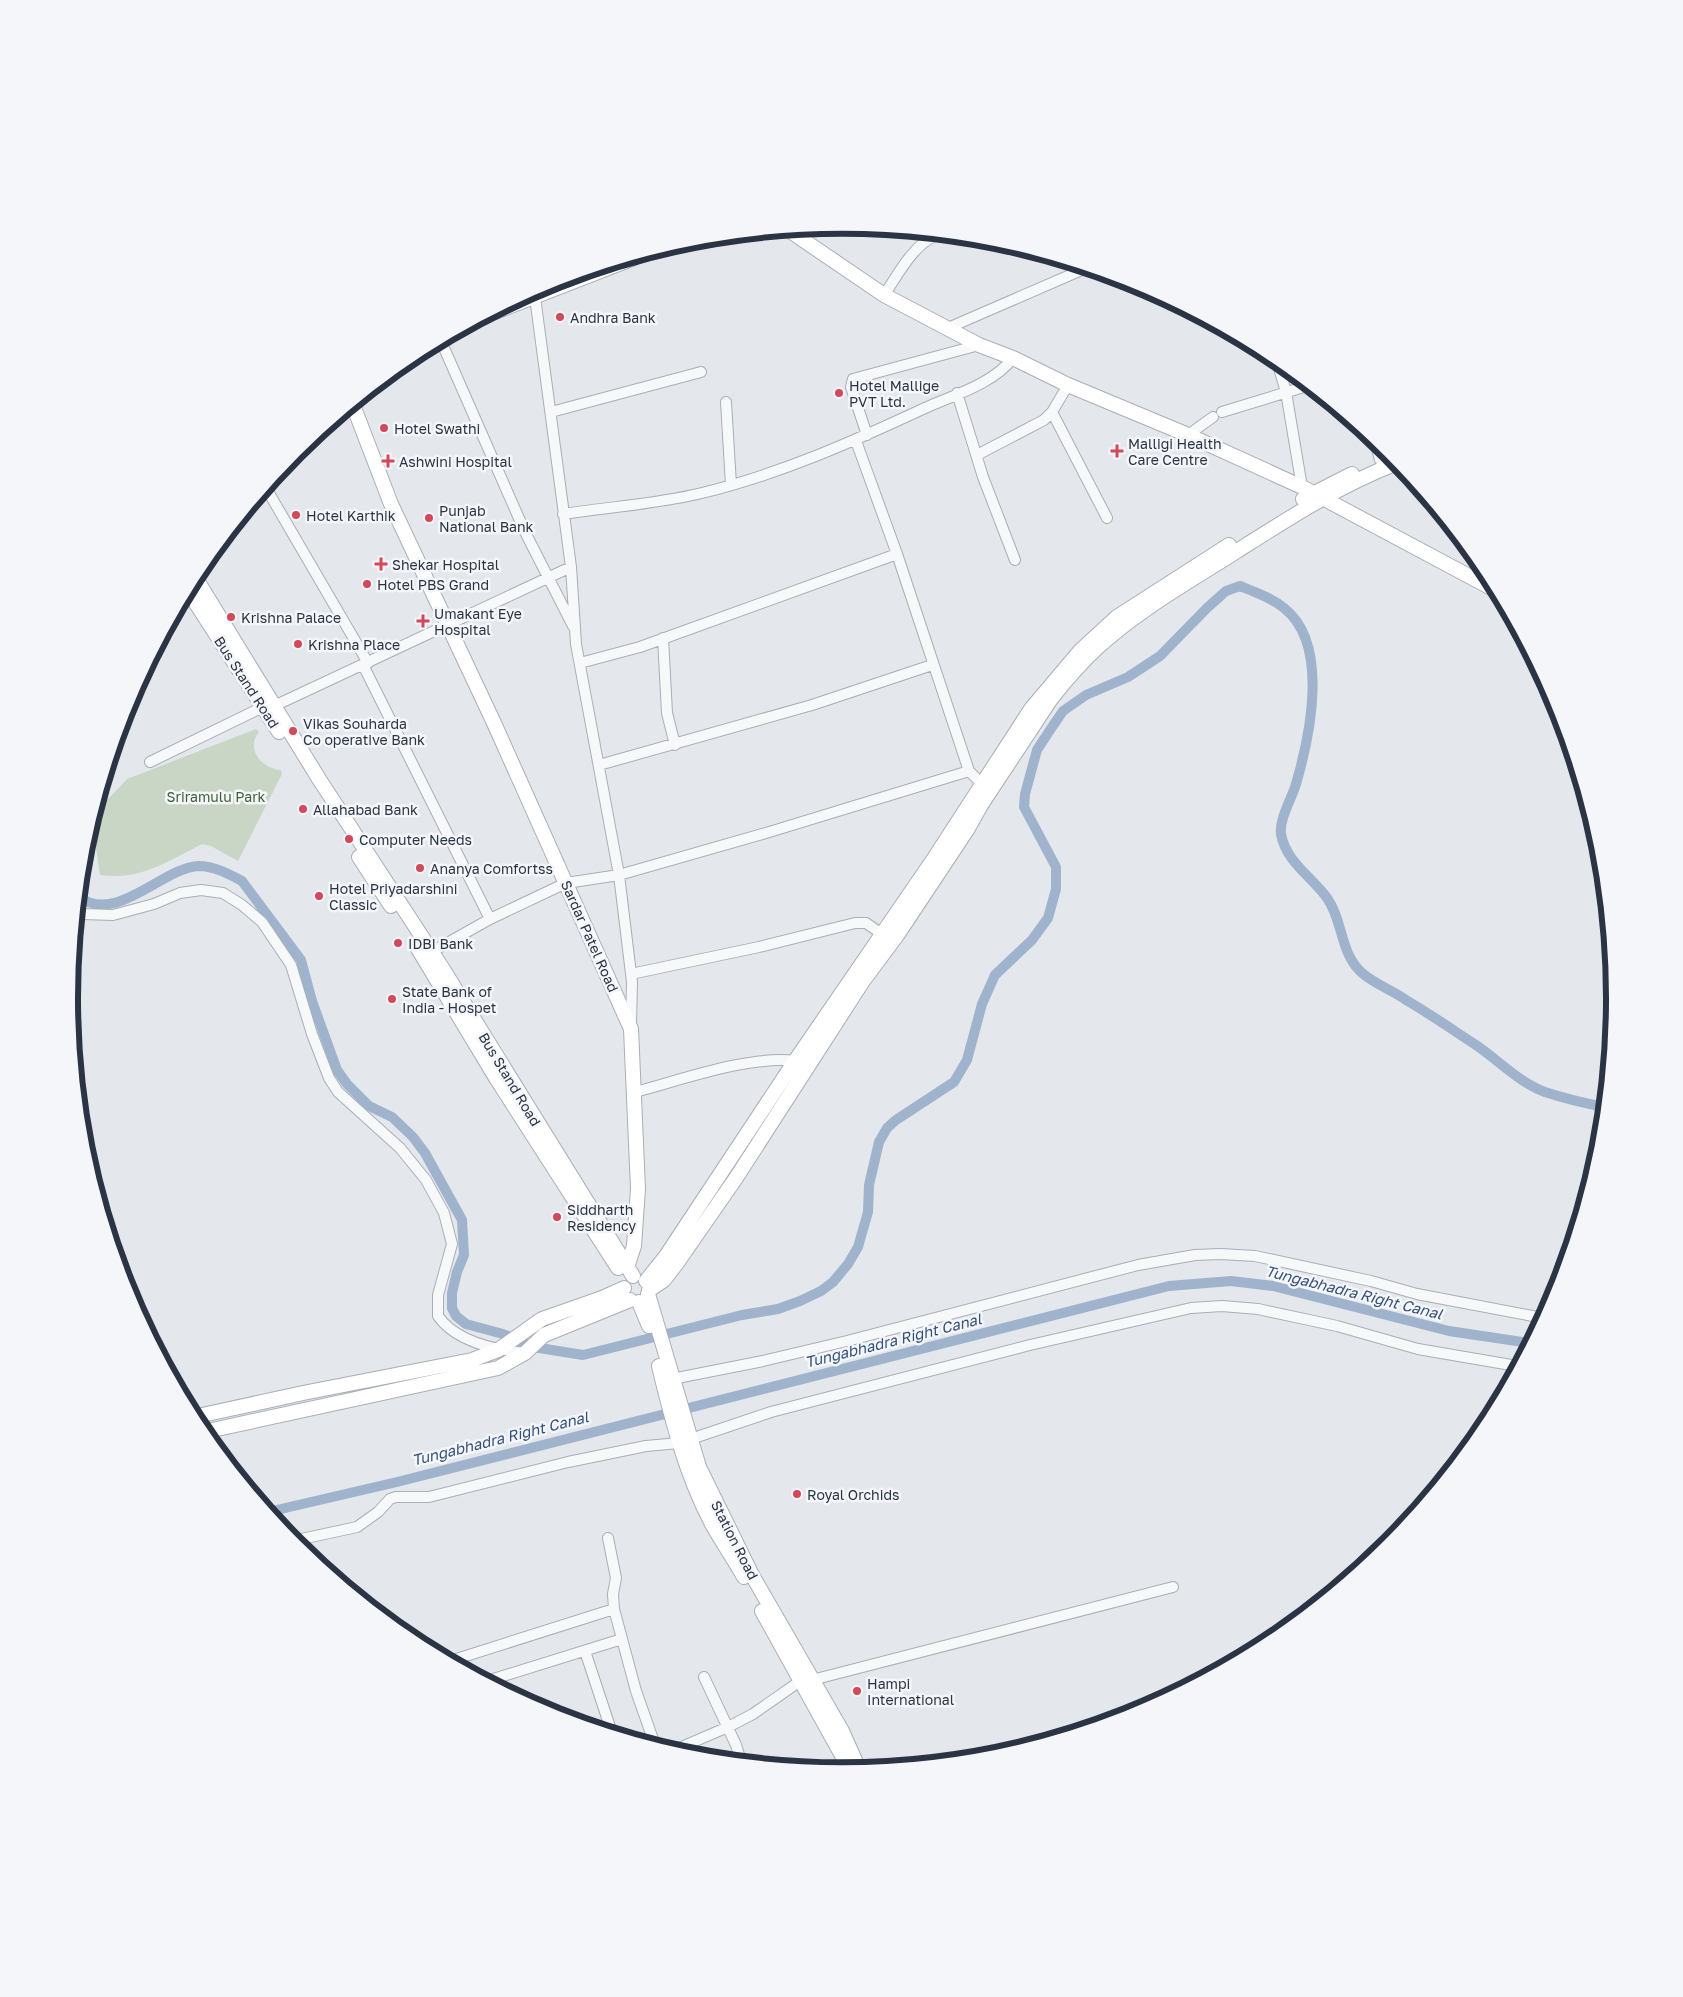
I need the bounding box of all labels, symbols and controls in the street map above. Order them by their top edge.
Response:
place label: Andhra Bank [570,309,656,326]
marker: Andhra Bank [554,311,566,323]
place label: Hotel Mallige PVT Ltd. [849,377,939,410]
marker: Hotel Mallige PVT Ltd. [833,387,845,399]
place label: Hotel Swathi [394,420,480,437]
marker: Hotel Swathi [378,422,390,434]
place label: Malligi Health Care Centre [1128,435,1222,468]
marker: Malligi Health Care Centre [1110,444,1124,458]
place label: Ashwini Hospital [399,453,512,470]
marker: Ashwini Hospital [381,454,395,468]
place label: Punjab National Bank [439,502,534,535]
place label: Hotel Karthik [306,507,396,524]
marker: Hotel Karthik [290,509,302,521]
marker: Punjab National Bank [423,512,435,524]
place label: Shekar Hospital [392,556,499,573]
marker: Shekar Hospital [374,557,388,571]
place label: Hotel PBS Grand [377,576,489,593]
marker: Hotel PBS Grand [361,578,373,590]
place label: Umakant Eye Hospital [434,605,522,638]
place label: Krishna Palace [241,609,341,626]
marker: Krishna Palace [225,611,237,623]
marker: Umakant Eye Hospital [416,614,430,628]
street label: Bus Stand Road [211,633,283,731]
place label: Krishna Place [308,636,400,653]
marker: Krishna Place [292,638,304,650]
place label: Vikas Souharda Co operative Bank [303,715,425,748]
marker: Vikas Souharda Co operative Bank [287,725,299,737]
park label: Sriramulu Park [166,788,266,805]
place label: Allahabad Bank [313,801,418,818]
marker: Allahabad Bank [297,803,309,815]
place label: Computer Needs [359,831,472,848]
marker: Computer Needs [343,833,355,845]
place label: Ananya Comfortss [430,860,553,877]
marker: Ananya Comfortss [414,862,426,874]
street label: Sardar Patel Road [558,878,622,994]
place label: Hotel Priyadarshini Classic [329,880,458,913]
marker: Hotel Priyadarshini Classic [313,890,325,902]
place label: IDBI Bank [408,935,473,952]
marker: IDBI Bank [392,937,404,949]
place label: State Bank of India - Hospet [402,983,496,1016]
marker: State Bank of India - Hospet [386,993,398,1005]
street label: Bus Stand Road [475,1029,545,1129]
place label: Siddharth Residency [567,1201,636,1234]
marker: Siddharth Residency [551,1211,563,1223]
water label: Tungabhadra Right Canal [1264,1261,1445,1324]
water label: Tungabhadra Right Canal [803,1309,985,1372]
water label: Tungabhadra Right Canal [410,1407,592,1470]
place label: Royal Orchids [807,1486,900,1503]
marker: Royal Orchids [791,1488,803,1500]
street label: Station Road [708,1498,762,1582]
place label: Hampi International [867,1675,954,1708]
marker: Hampi International [851,1685,863,1697]

